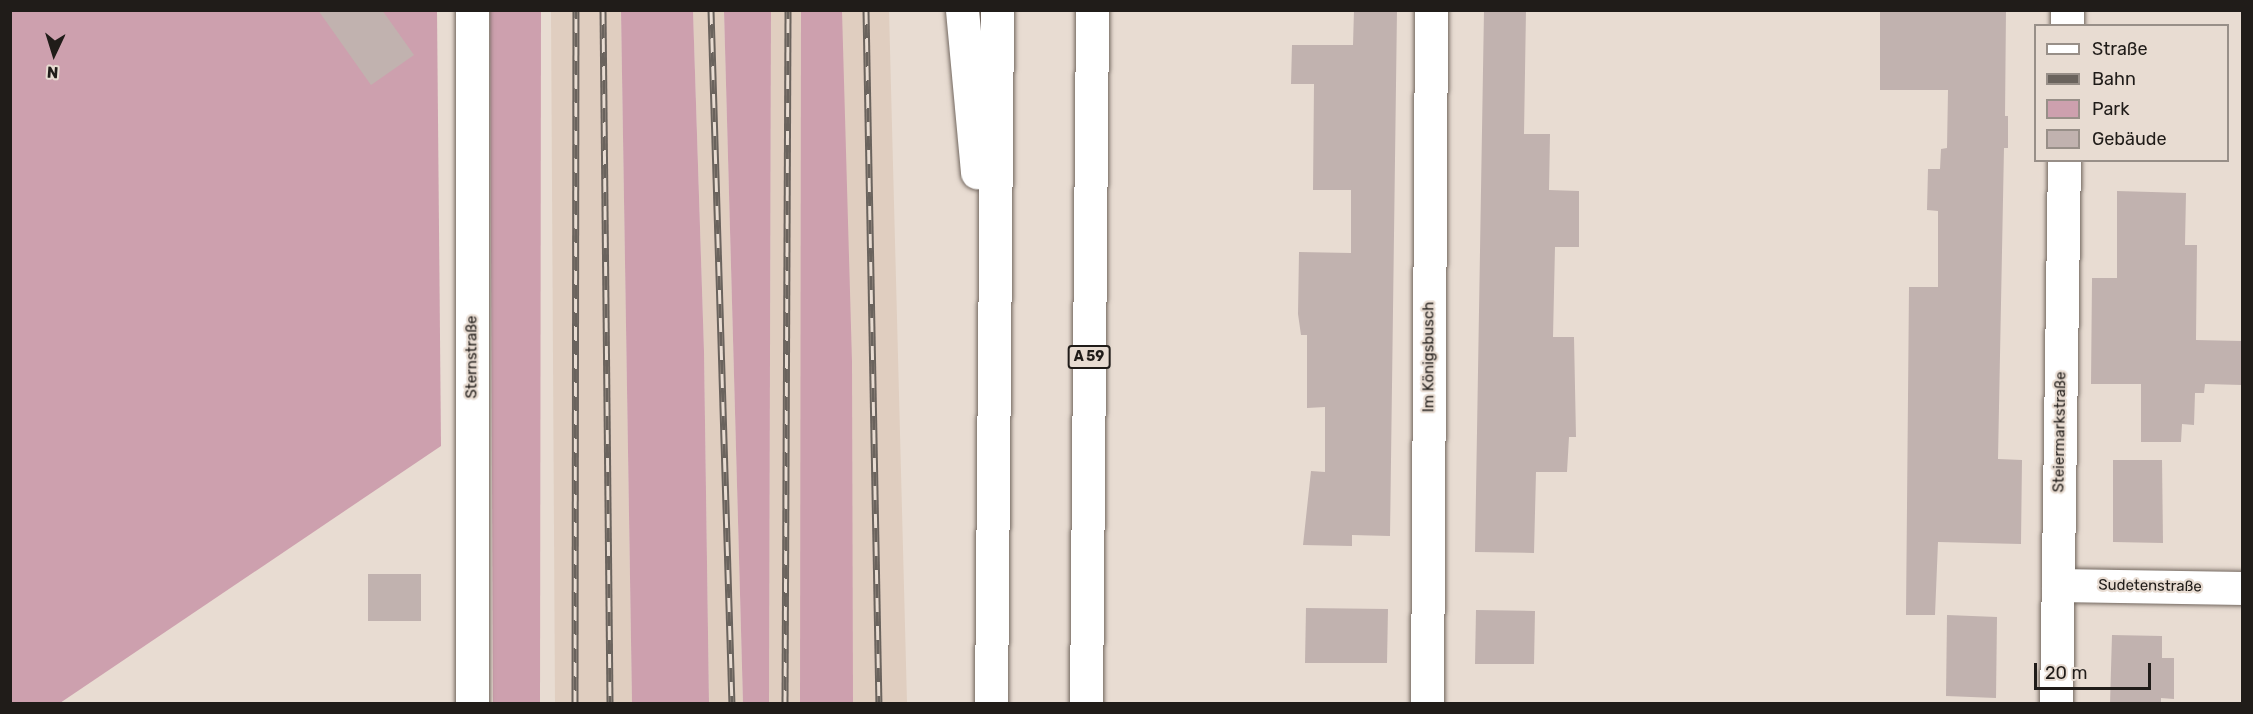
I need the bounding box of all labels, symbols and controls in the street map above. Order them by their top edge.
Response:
north arrow [24,24,84,84]
legend [2034,24,2229,162]
text: Straße [2092,38,2148,60]
text: N [46,63,59,82]
text: Bahn [2092,68,2136,90]
text: Park [2092,98,2129,120]
text: Gebäude [2092,128,2167,150]
street label: Im Königsbusch [1420,302,1438,412]
street label: Sternstraße [463,316,481,398]
road number: A 59 [1066,346,1112,368]
street label: Steiermarkstraße [2050,371,2070,493]
street label: Sudetenstraße [2098,576,2202,596]
scale bar [2037,651,2154,689]
text: 20 m [2045,662,2087,684]

